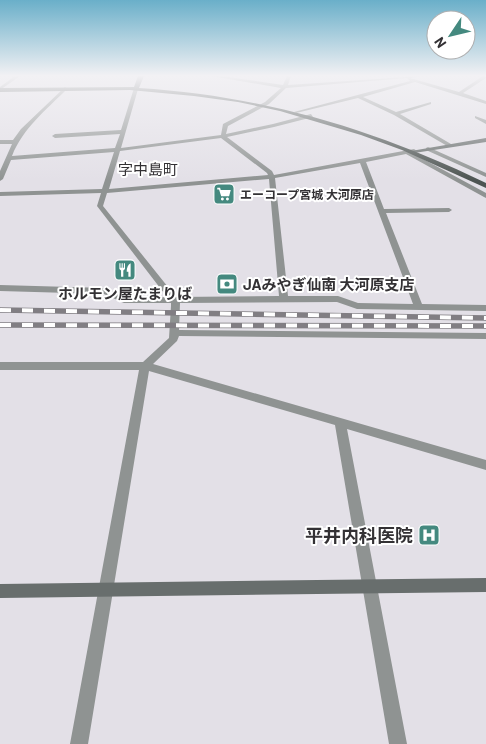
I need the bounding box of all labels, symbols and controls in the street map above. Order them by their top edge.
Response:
north arrow [426,10,476,60]
text: N [430,34,450,51]
district label: 字中島町 [118,160,178,178]
supermarket icon: エーコープ宮城 大河原店 [212,182,236,206]
place label: エーコープ宮城 大河原店 [240,187,374,201]
restaurant icon: ホルモン屋たまりば [113,258,137,282]
bank icon: JAみやぎ仙南 大河原支店 [215,272,239,296]
place label: JAみやぎ仙南 大河原支店 [243,275,415,293]
place label: ホルモン屋たまりば [58,284,192,302]
hospital icon: 平井内科医院 [417,523,441,547]
place label: 平井内科医院 [305,524,413,546]

